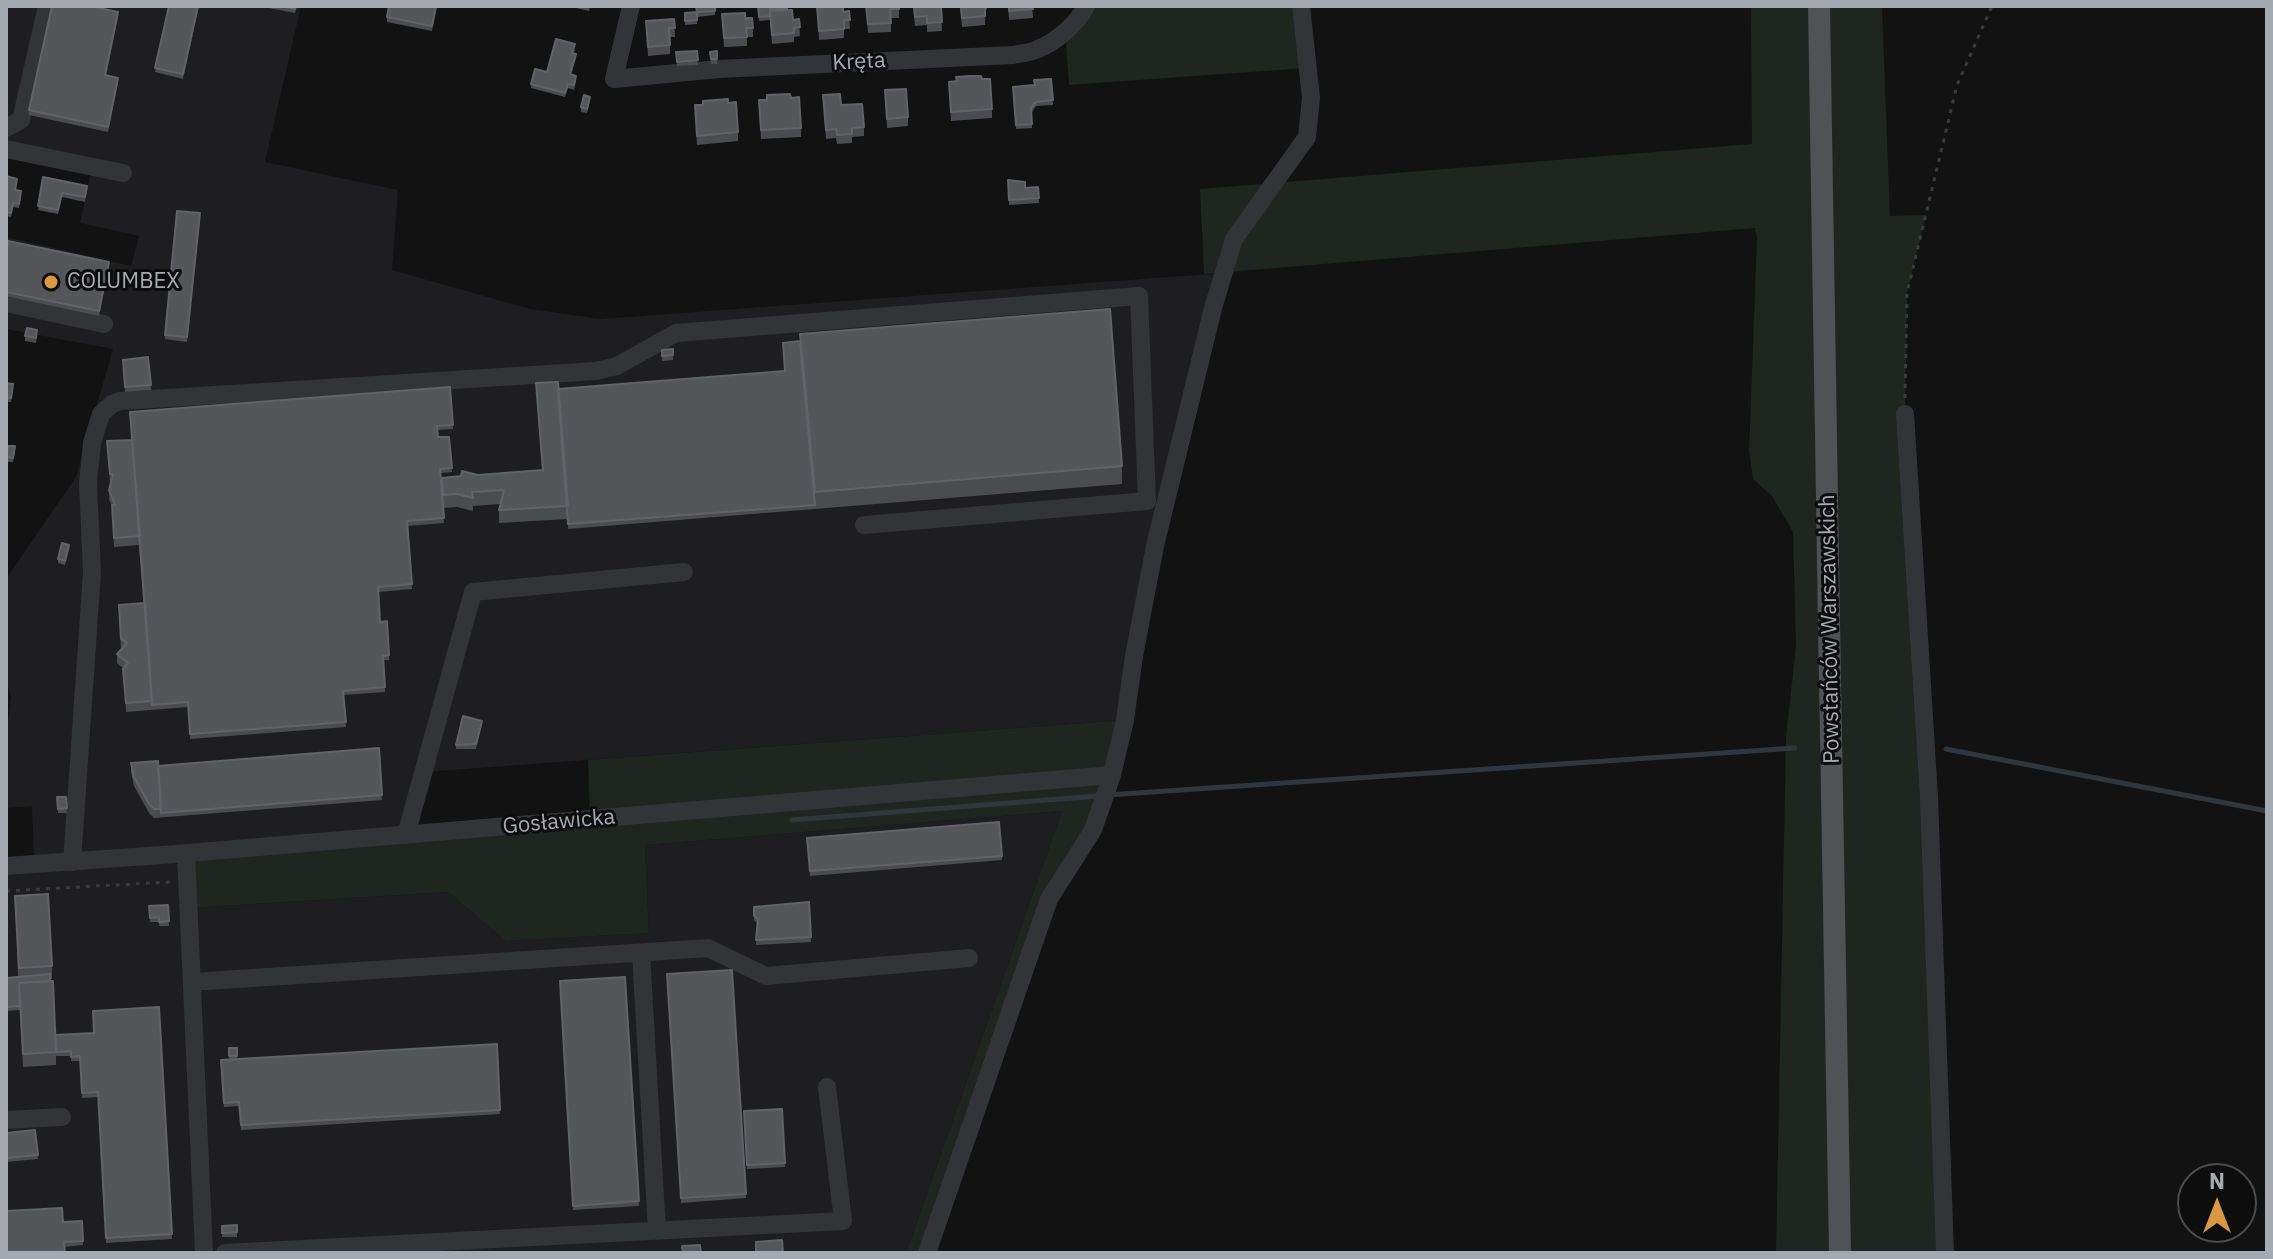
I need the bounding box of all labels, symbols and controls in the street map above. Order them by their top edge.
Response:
street label: Kręta [832,47,886,77]
place label: COLUMBEX [67,269,180,295]
marker: COLUMBEX [42,273,60,291]
street label: Powstańców Warszawskich [1814,494,1846,764]
street label: Gosławicka [502,804,616,840]
north arrow [2177,1163,2257,1243]
text: N [2209,1166,2225,1195]

